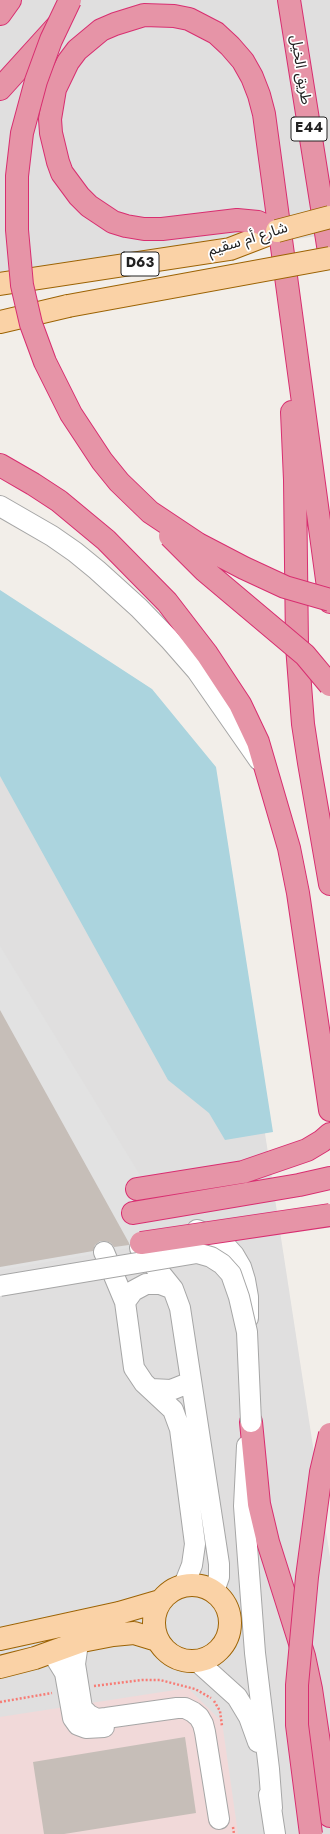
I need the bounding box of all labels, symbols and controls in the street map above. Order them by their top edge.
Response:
street label: طريق الخيل [286,34,314,106]
road number: E44 [291,117,327,141]
street label: شارع أم سقيم [206,219,290,261]
road number: D63 [121,252,159,276]

